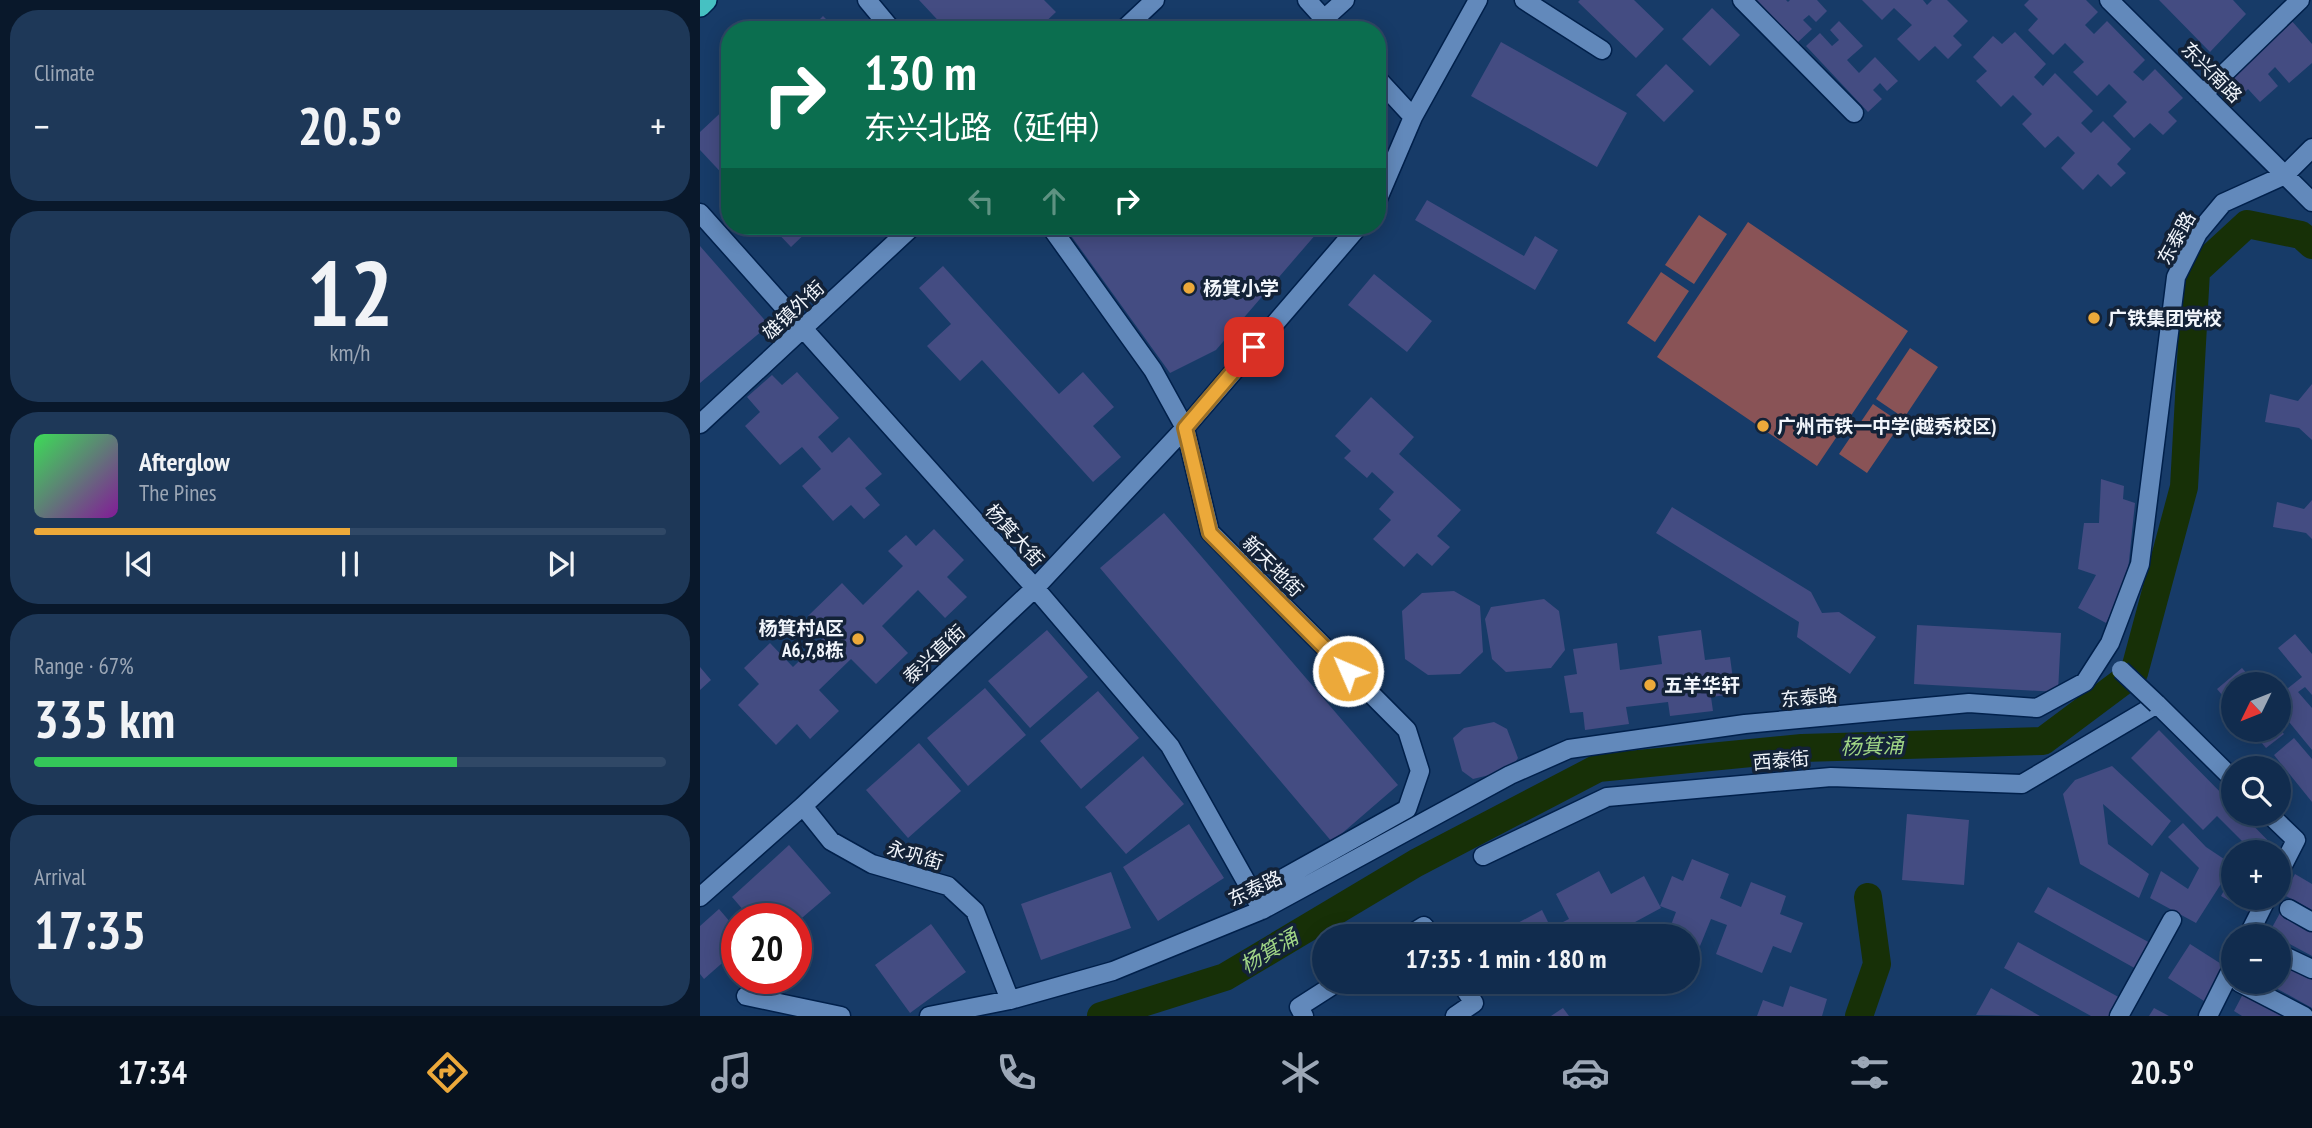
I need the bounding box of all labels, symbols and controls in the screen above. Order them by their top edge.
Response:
street label: 东兴南路 [2177,37,2247,107]
text: 130 m [864,40,977,104]
icon: right [749,49,840,140]
text: Climate [34,58,95,87]
text: 20.5° [298,92,402,159]
text: − [34,101,50,150]
text: + [650,101,666,150]
text: 东兴北路（延伸） [864,106,1120,148]
icon: left [962,182,1000,220]
icon: ahead [1035,182,1073,220]
icon: right [1108,182,1146,220]
street label: 东泰路 [2152,207,2200,269]
text: 12 [307,233,394,351]
street label: 雄镇外街 [757,275,829,345]
place label: 杨箕小学 [1203,276,1279,300]
marker: 杨箕小学 [1181,280,1197,296]
place label: 广铁集团党校 [2108,306,2222,330]
marker: 广铁集团党校 [2086,310,2102,326]
pin [1224,317,1284,377]
icon: arrive [1235,328,1273,366]
text: km/h [330,338,370,367]
place label: 广州市铁一中学(越秀校区) [1777,414,1997,438]
marker: 广州市铁一中学(越秀校区) [1755,418,1771,434]
text: Afterglow [139,445,230,478]
text: The Pines [139,478,217,507]
street label: 杨箕大街 [981,499,1049,571]
street label: 新天地街 [1238,531,1308,601]
icon: previous [120,545,158,583]
icon: pause [331,545,369,583]
icon: next [542,545,580,583]
place label: 杨箕村A区 A6,7,8栋 [758,616,844,662]
street label: 泰兴直街 [898,619,970,689]
marker: 杨箕村A区 A6,7,8栋 [850,631,866,647]
position arrow [1311,634,1385,708]
text: Range · 67% [34,651,134,680]
north arrow [2221,672,2291,742]
map controls [2221,672,2291,994]
place label: 五羊华轩 [1664,673,1740,697]
marker: 五羊华轩 [1642,677,1658,693]
street label: 东泰路 [1780,683,1838,711]
text: 335 km [34,685,175,752]
water label: 杨箕涌 [1840,731,1906,761]
street label: 西泰街 [1752,746,1810,774]
button: search [2221,756,2291,826]
street label: 永巩街 [884,836,946,874]
button: + [2221,840,2291,910]
text: Arrival [34,862,86,891]
street label: 东泰路 [1224,865,1286,911]
text: 17:35 [34,896,146,963]
speed limit sign: 20 [721,903,812,994]
water label: 杨箕涌 [1235,922,1305,979]
button: − [2221,924,2291,994]
text: 17:35 · 1 min · 180 m [1406,942,1606,975]
icon: directions [423,1048,472,1097]
icon: music [707,1048,756,1097]
icon: phone [992,1048,1041,1097]
icon: climate [1276,1048,1325,1097]
icon: car [1561,1048,1610,1097]
icon: filters [1845,1048,1894,1097]
text: 17:34 [118,1051,187,1093]
text: 20.5° [2130,1051,2194,1093]

